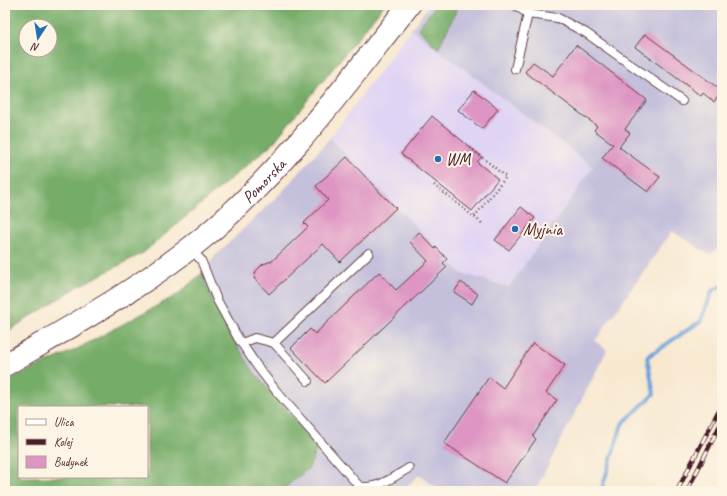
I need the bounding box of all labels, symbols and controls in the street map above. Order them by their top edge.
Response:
north arrow [18,18,58,58]
text: N [29,40,41,55]
place label: WM [446,149,472,170]
street label: Pomorska [237,152,291,207]
marker: WM [433,154,443,164]
place label: Myjnia [523,219,563,240]
marker: Myjnia [510,224,520,234]
legend [18,406,148,478]
text: Ulica [54,414,75,430]
text: Kolej [54,434,74,450]
text: Budynek [54,454,89,470]

